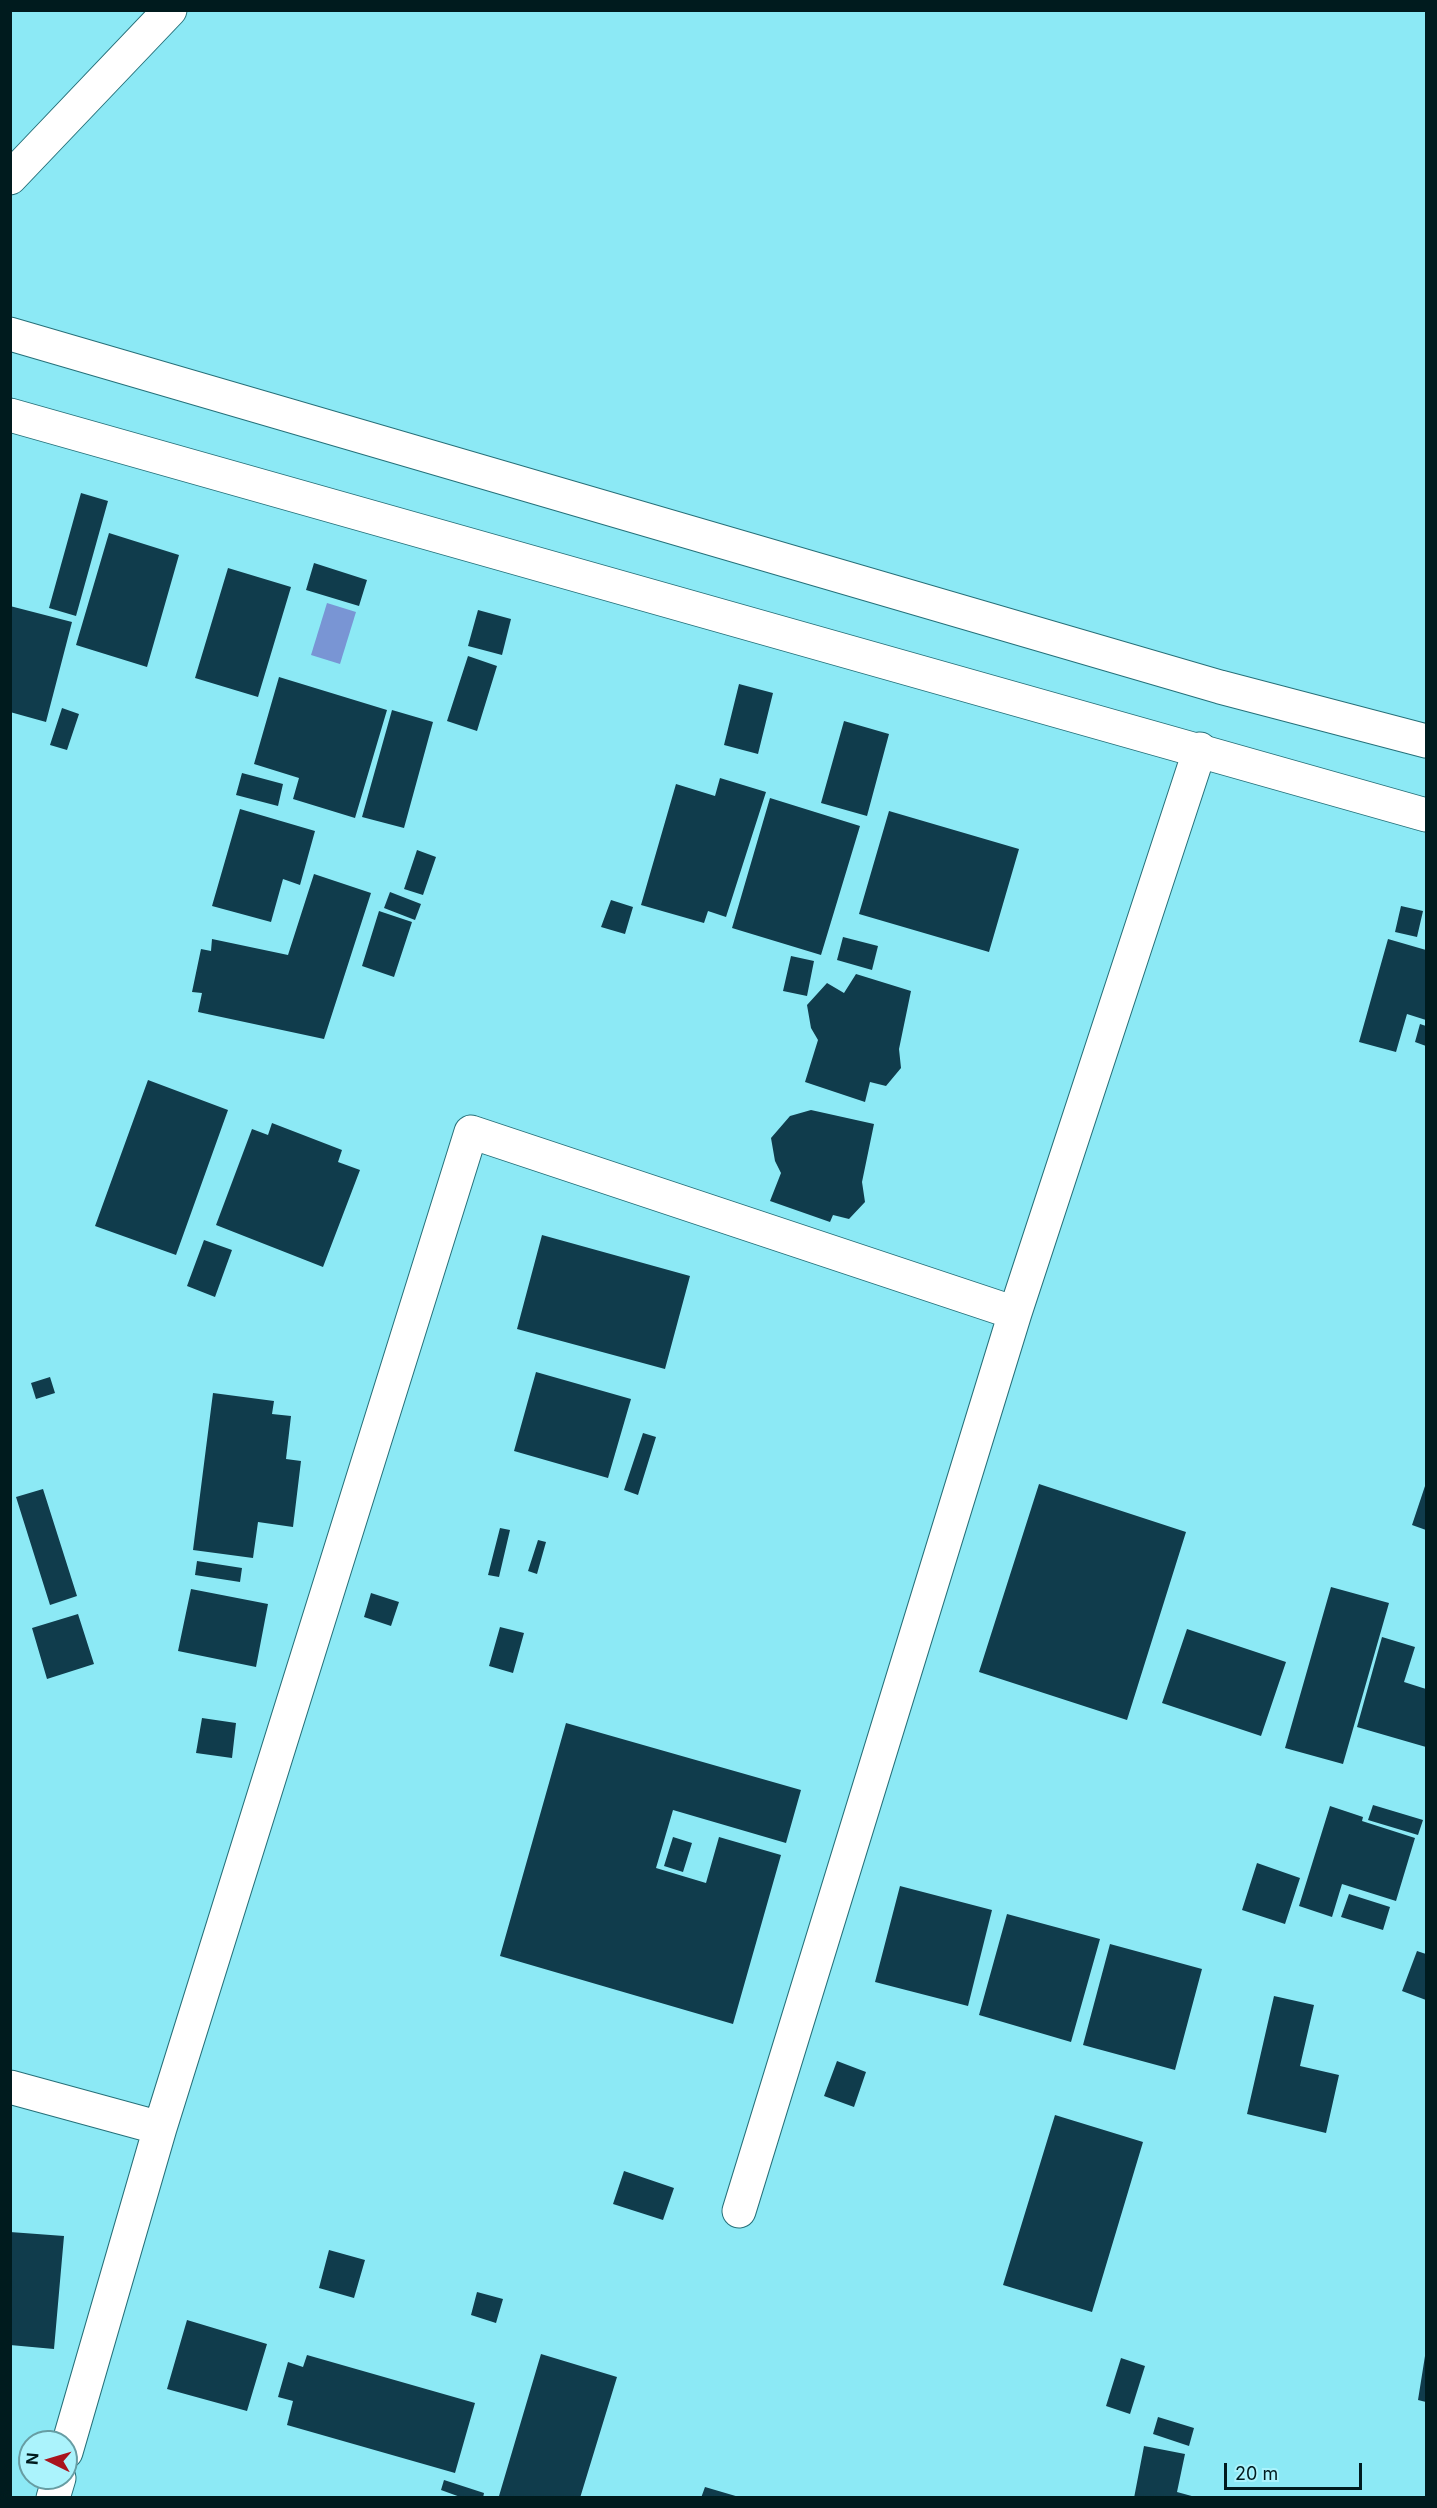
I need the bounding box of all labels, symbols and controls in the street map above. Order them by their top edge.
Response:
north arrow [18,2430,78,2490]
scale bar [1227,2451,1365,2489]
text: N [22,2452,43,2466]
text: 20 m [1235,2463,1278,2484]

